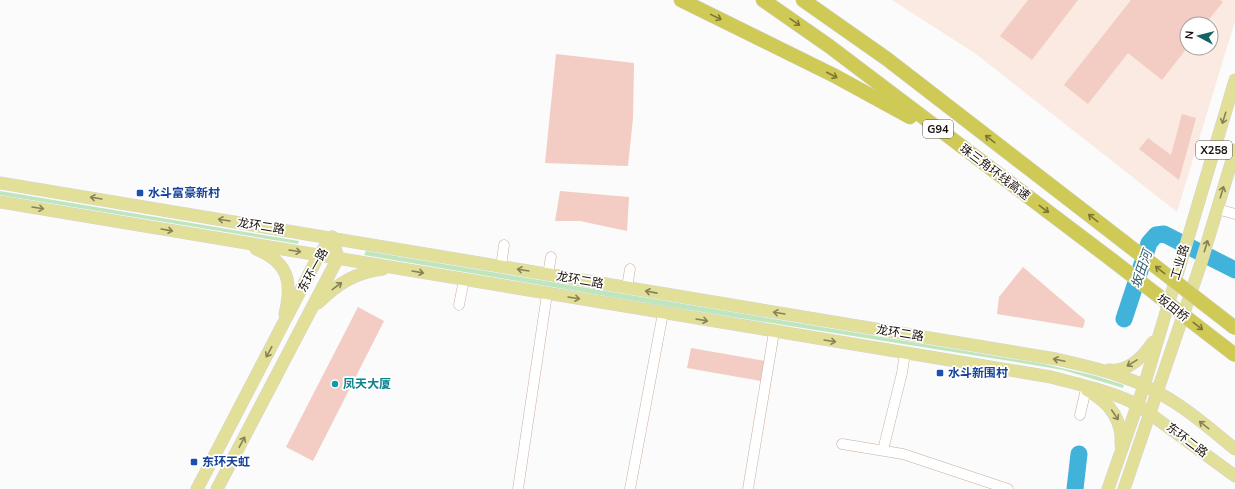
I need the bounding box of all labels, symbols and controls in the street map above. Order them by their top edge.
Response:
one-way arrow [709,14,721,21]
north arrow [1179,16,1219,56]
one-way arrow [789,18,800,26]
text: N [1182,30,1197,40]
one-way arrow [826,72,838,79]
one-way arrow [1220,111,1227,124]
road number: G94 [923,120,953,138]
one-way arrow [985,134,996,143]
street label: 珠三角环线高速 [957,140,1033,203]
road number: X258 [1196,141,1232,159]
place label: 水斗富豪新村 [148,185,220,200]
one-way arrow [1219,185,1226,198]
marker: 水斗富豪新村 [135,188,145,198]
one-way arrow [90,194,103,202]
one-way arrow [32,204,45,212]
one-way arrow [1039,205,1050,214]
one-way arrow [1088,213,1099,222]
street label: 龙环二路 [236,214,286,237]
one-way arrow [218,216,231,224]
one-way arrow [160,226,173,234]
one-way arrow [1203,239,1210,252]
street label: 工业路 [1167,242,1192,281]
street label: 东环一路 [294,245,331,294]
water label: 坂田河 [1127,245,1156,290]
one-way arrow [288,248,301,256]
one-way arrow [1155,265,1166,274]
one-way arrow [517,266,530,274]
one-way arrow [411,268,424,276]
street label: 龙环二路 [555,268,605,291]
one-way arrow [332,282,343,290]
one-way arrow [645,288,658,296]
street label: 坂田桥 [1155,291,1192,325]
one-way arrow [567,294,580,302]
one-way arrow [773,309,786,317]
one-way arrow [695,316,708,324]
street label: 龙环二路 [875,321,925,344]
one-way arrow [1192,322,1203,331]
one-way arrow [823,337,836,345]
one-way arrow [264,346,272,358]
one-way arrow [1053,355,1066,363]
one-way arrow [1126,360,1138,368]
place label: 水斗新围村 [948,365,1008,380]
marker: 水斗新围村 [935,368,945,378]
place label: 凤天大厦 [343,376,391,391]
marker: 凤天大厦 [330,379,340,389]
one-way arrow [1111,409,1119,420]
street label: 东环二路 [1164,419,1211,460]
one-way arrow [1199,420,1210,429]
one-way arrow [238,436,246,448]
place label: 东环天虹 [202,454,250,469]
marker: 东环天虹 [189,457,199,467]

